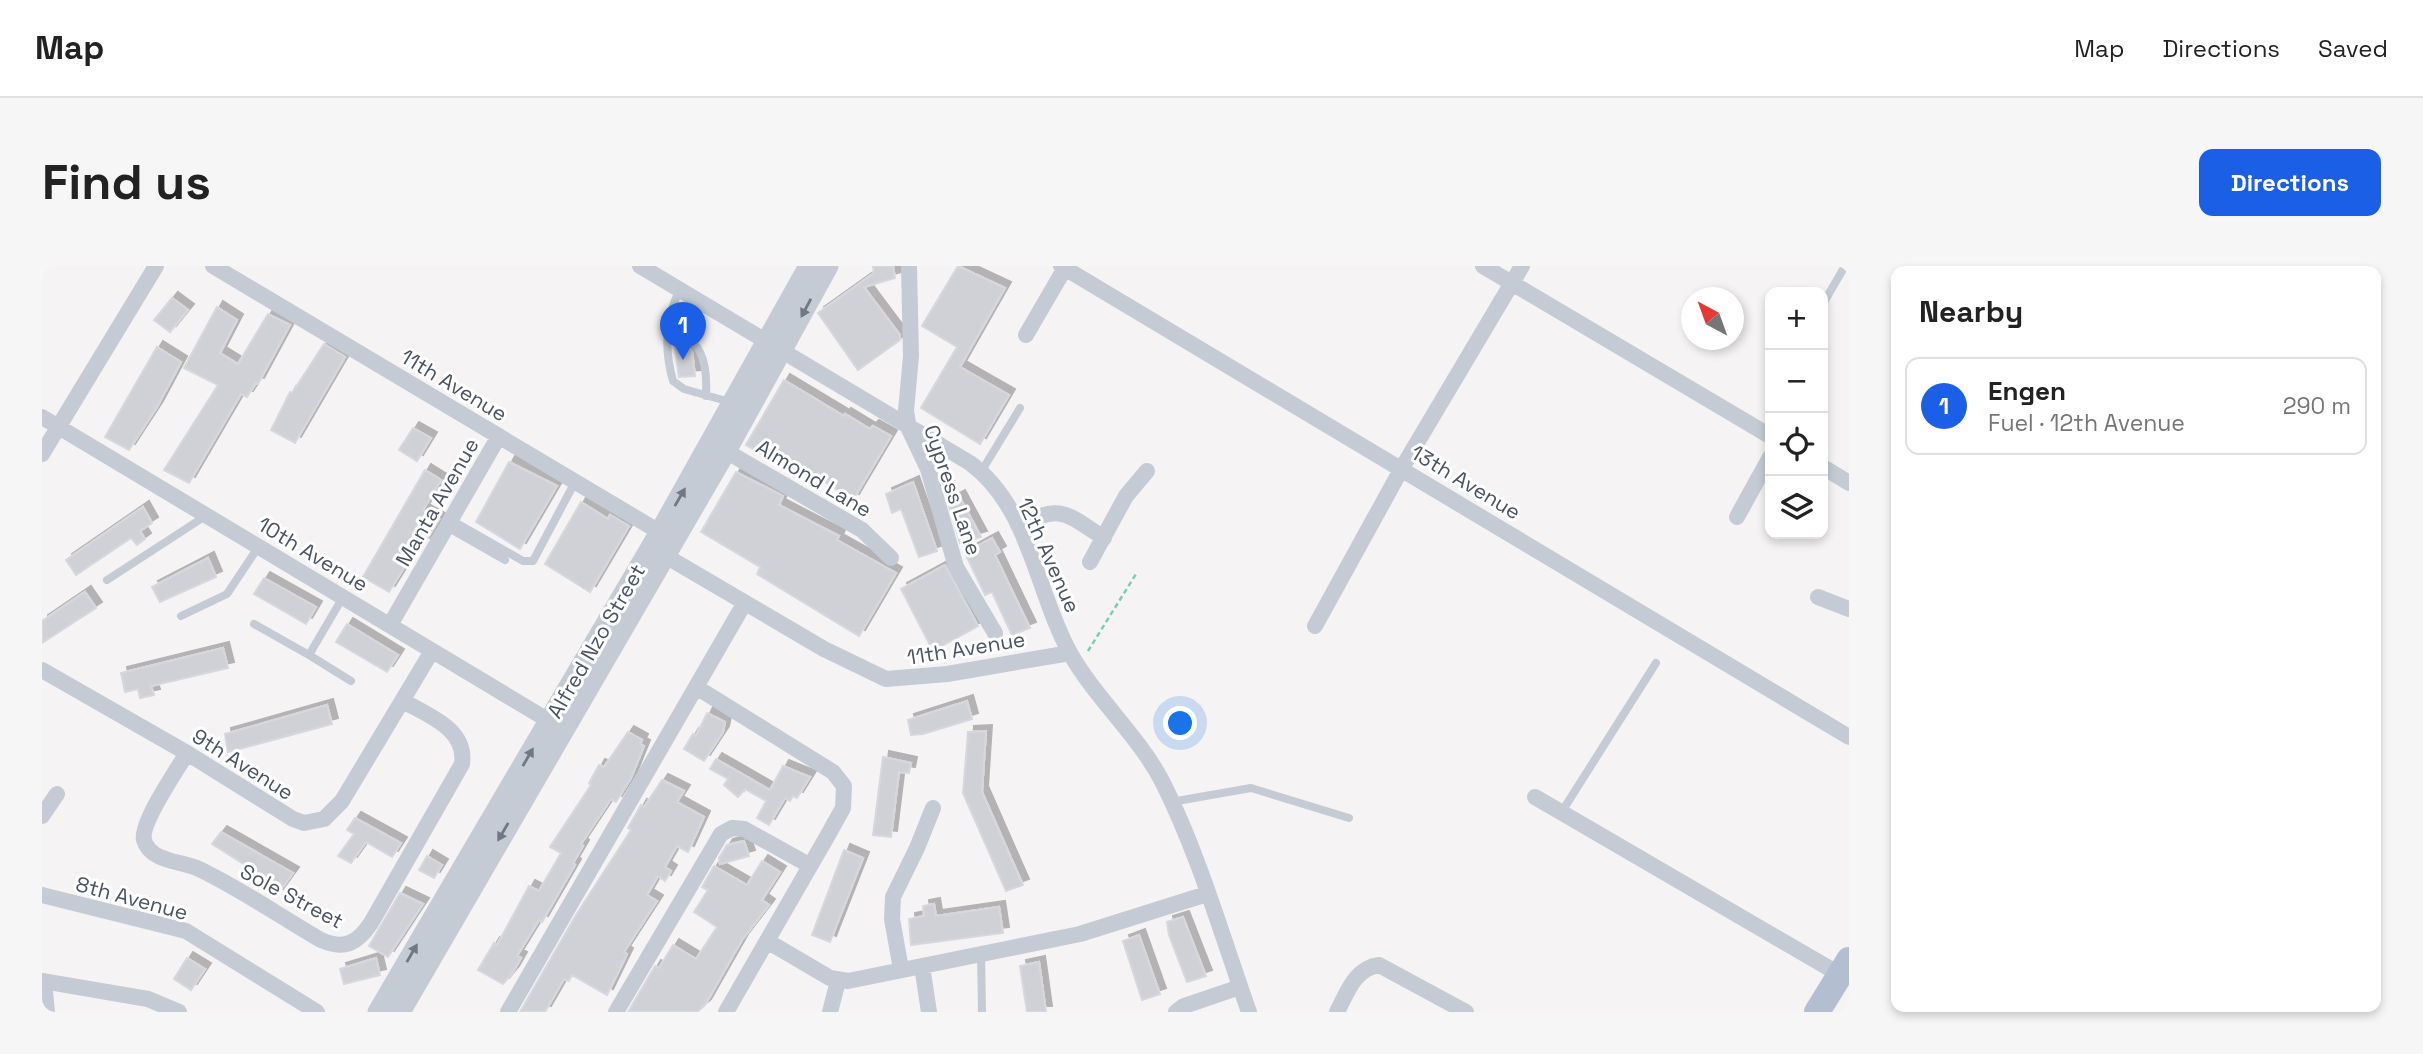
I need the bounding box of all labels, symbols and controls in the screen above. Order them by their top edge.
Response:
text: Map [35,27,104,69]
text: Map [2074,33,2124,64]
text: Directions [2162,33,2280,64]
text: Saved [2318,33,2388,64]
button: Directions [2199,149,2381,216]
text: Find us [42,151,211,213]
north arrow [1681,287,1744,350]
map controls [1765,287,1828,539]
button: + [1765,287,1828,350]
text: Nearby [1919,292,2023,331]
one-way arrow [801,298,812,318]
pin: 1 [660,302,706,360]
street label: 11th Avenue [396,343,512,427]
button: − [1765,350,1828,413]
text: Engen [1988,374,2066,408]
text: 1 [1939,391,1949,421]
text: 290 m [2283,391,2351,421]
text: Fuel · 12th Avenue [1988,408,2185,438]
button: locate [1765,413,1828,476]
street label: Cypress Lane [918,421,988,559]
street label: Manta Avenue [389,433,485,571]
street label: Almond Lane [751,433,877,523]
street label: 13th Avenue [1406,439,1526,525]
button: layers [1765,476,1828,539]
one-way arrow [674,488,686,507]
street label: 12th Avenue [1012,493,1086,617]
street label: 10th Avenue [253,510,373,598]
street label: Alfred Nzo Street [541,559,651,723]
street label: 11th Avenue [905,625,1027,671]
your location [1163,706,1197,740]
street label: 9th Avenue [187,722,299,806]
one-way arrow [522,748,534,767]
one-way arrow [497,823,509,842]
street label: Sole Street [236,858,348,934]
street label: 8th Avenue [73,870,191,926]
one-way arrow [406,944,419,963]

